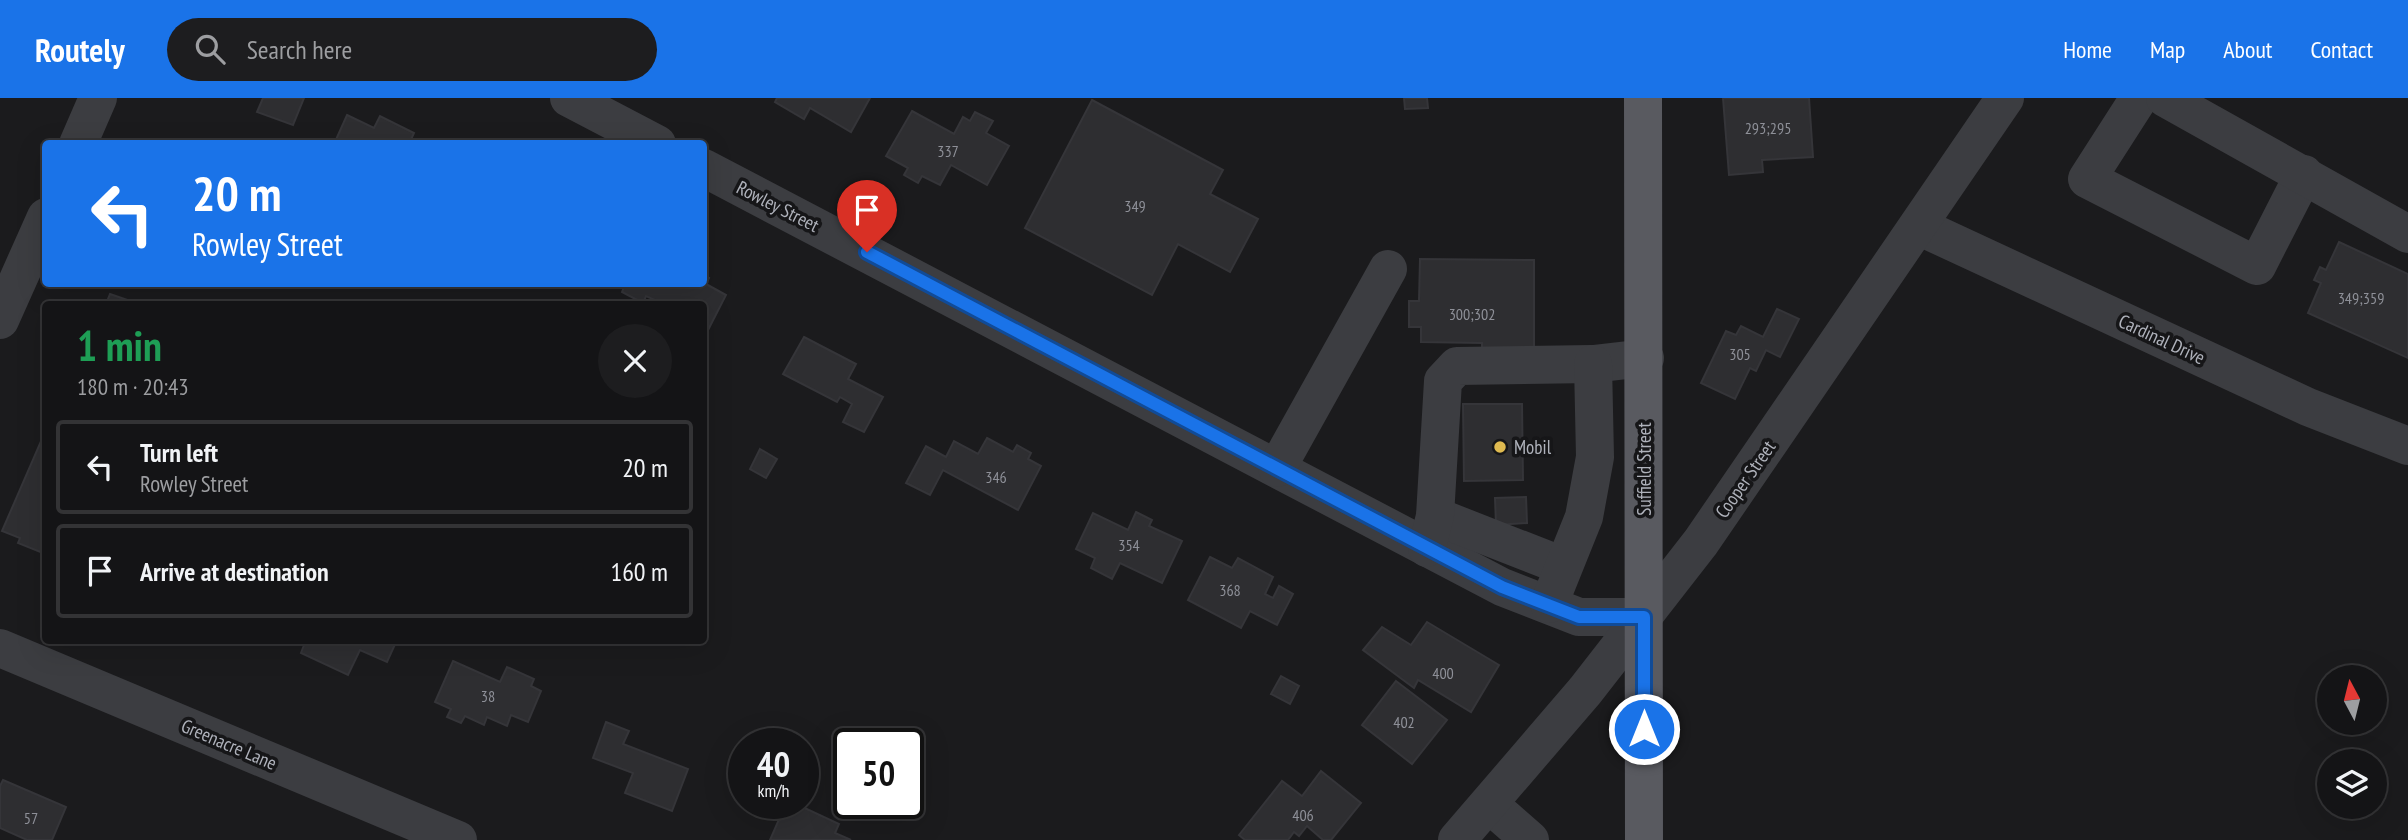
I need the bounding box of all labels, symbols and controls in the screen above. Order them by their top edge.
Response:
search box [167,18,657,81]
text: Routely [35,28,125,71]
icon: search [191,30,229,68]
text: Search here [247,33,352,66]
text: Home [2063,34,2112,65]
text: Map [2150,34,2185,65]
text: About [2223,34,2272,65]
text: Contact [2310,34,2373,65]
house number: 293;295 [1745,118,1791,138]
house number: 337 [937,141,959,161]
text: 20 m [192,161,281,225]
icon: left [77,168,168,259]
street label: Rowley Street [733,175,824,237]
pin [837,180,897,252]
icon: arrive [848,191,886,229]
house number: 349 [1124,196,1146,216]
text: Rowley Street [192,223,343,265]
house number: 349;359 [2338,288,2384,308]
house number: 300;302 [1449,304,1495,324]
street label: Cardinal Drive [2115,309,2209,369]
text: 1 min [77,318,162,373]
button: close [598,324,672,398]
house number: 305 [1729,344,1751,364]
text: 180 m · 20:43 [77,372,189,401]
street label: Suffield Street [1632,422,1656,516]
place label: Mobil [1514,435,1552,459]
street label: Cooper Street [1710,435,1781,522]
text: Turn left [140,436,218,469]
marker: Mobil [1492,439,1508,455]
icon: left [81,448,119,486]
text: 20 m [622,451,668,484]
house number: 346 [985,467,1007,487]
text: Rowley Street [140,469,248,498]
house number: 354 [1118,535,1140,555]
icon: arrive [81,552,119,590]
text: Arrive at destination [140,555,329,588]
text: 160 m [610,555,668,588]
house number: 368 [1219,580,1241,600]
house number: 400 [1432,663,1454,683]
north arrow [2317,665,2387,735]
map controls [2317,665,2387,819]
house number: 38 [481,686,495,706]
position arrow [1607,692,1681,766]
house number: 402 [1393,712,1415,732]
street label: Greenacre Lane [178,713,280,775]
speed limit sign: 50 [833,728,924,819]
text: 40 [757,741,790,787]
button: layers [2317,749,2387,819]
text: km/h [758,779,789,802]
house number: 406 [1292,805,1314,825]
house number: 57 [24,808,38,828]

